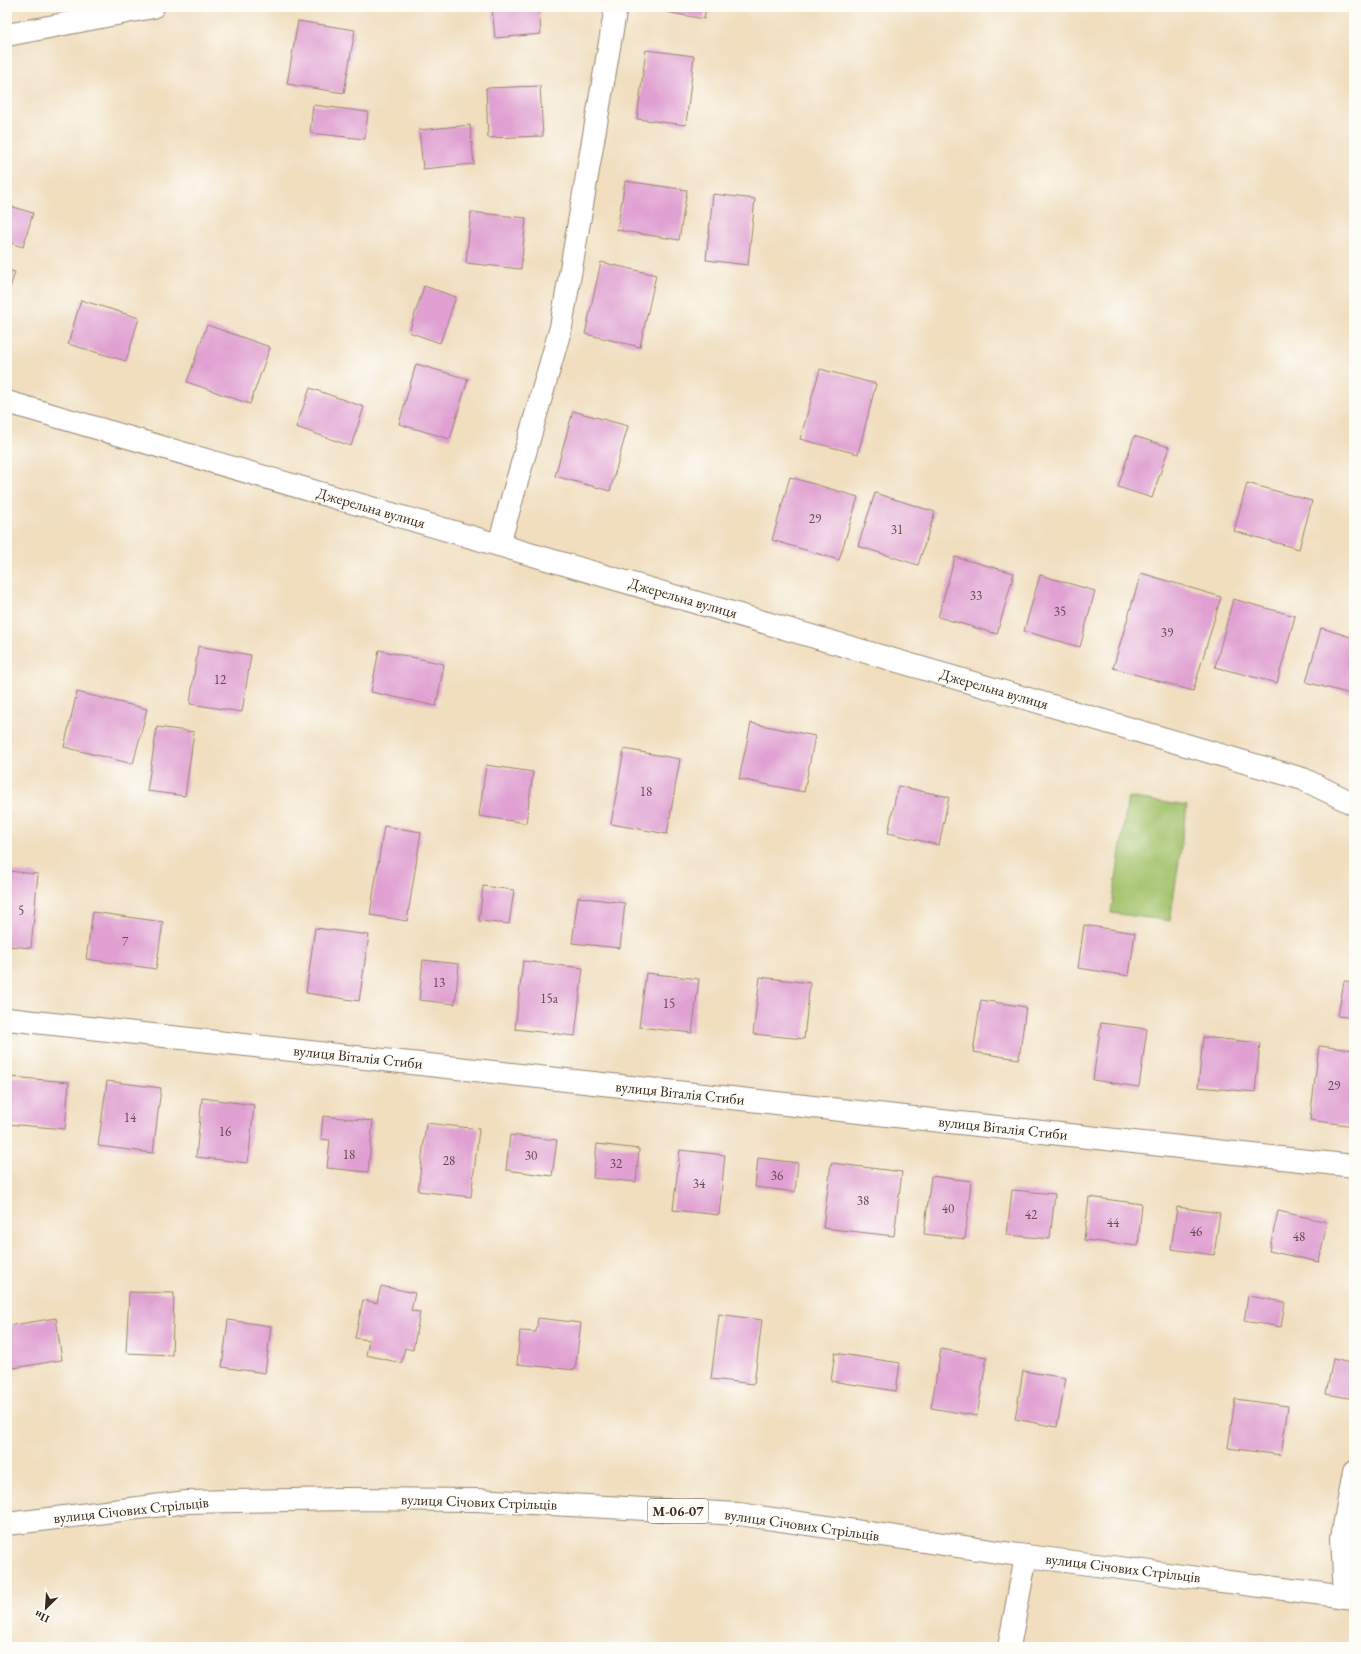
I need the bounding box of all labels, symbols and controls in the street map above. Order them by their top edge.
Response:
street label: Джерельна вулиця [315,483,428,532]
house number: 29 [809,510,822,527]
house number: 31 [891,521,903,538]
street label: Джерельна вулиця [627,573,740,622]
house number: 33 [970,587,982,604]
house number: 35 [1054,603,1066,620]
house number: 39 [1161,624,1174,641]
street label: Джерельна вулиця [938,664,1051,713]
house number: 12 [214,671,227,688]
house number: 18 [640,783,652,800]
house number: 5 [18,902,24,919]
house number: 7 [122,933,129,950]
house number: 13 [433,974,445,991]
house number: 15а [540,990,559,1007]
house number: 15 [663,995,675,1012]
street label: вулиця Віталія Стиби [293,1040,424,1073]
street label: вулиця Віталія Стиби [615,1076,746,1109]
house number: 29 [1328,1077,1341,1094]
house number: 14 [124,1109,137,1126]
street label: вулиця Віталія Стиби [938,1111,1069,1144]
house number: 16 [219,1123,231,1140]
house number: 18 [343,1146,355,1163]
house number: 30 [525,1147,537,1164]
house number: 28 [443,1152,455,1169]
house number: 32 [610,1155,623,1172]
house number: 36 [771,1167,783,1184]
house number: 34 [693,1175,706,1192]
house number: 38 [857,1192,869,1209]
house number: 40 [942,1200,954,1217]
house number: 42 [1025,1206,1038,1223]
house number: 44 [1107,1214,1120,1231]
house number: 46 [1190,1223,1202,1240]
house number: 48 [1293,1228,1305,1245]
street label: вулиця Січових Стрільців [401,1489,557,1514]
street label: вулиця Січових Стрільців [52,1492,210,1527]
road number: М-06-07 [648,1499,708,1523]
street label: вулиця Січових Стрільців [723,1504,881,1545]
street label: вулиця Січових Стрільців [1044,1549,1202,1586]
north arrow [26,1588,66,1628]
text: Пн [31,1607,52,1627]

